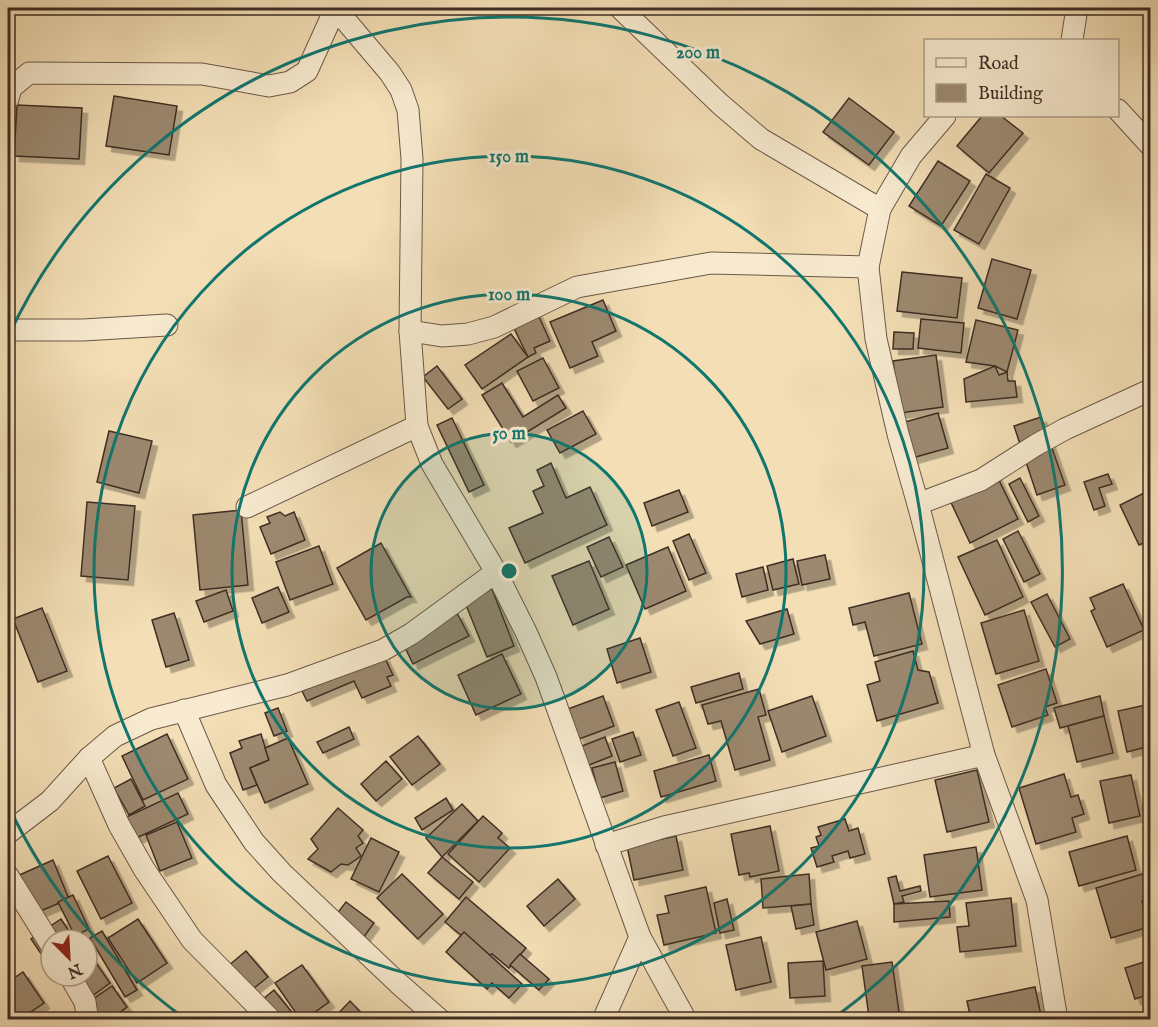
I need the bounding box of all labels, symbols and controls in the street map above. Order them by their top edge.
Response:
legend [924,39,1119,117]
text: 200 m [676,42,720,65]
text: Road [978,53,1019,76]
text: Building [978,83,1043,106]
text: 150 m [489,146,529,169]
text: 100 m [488,284,530,307]
text: 50 m [492,423,526,446]
centre of rings [499,561,519,581]
north arrow [39,928,99,988]
text: N [64,958,86,982]

